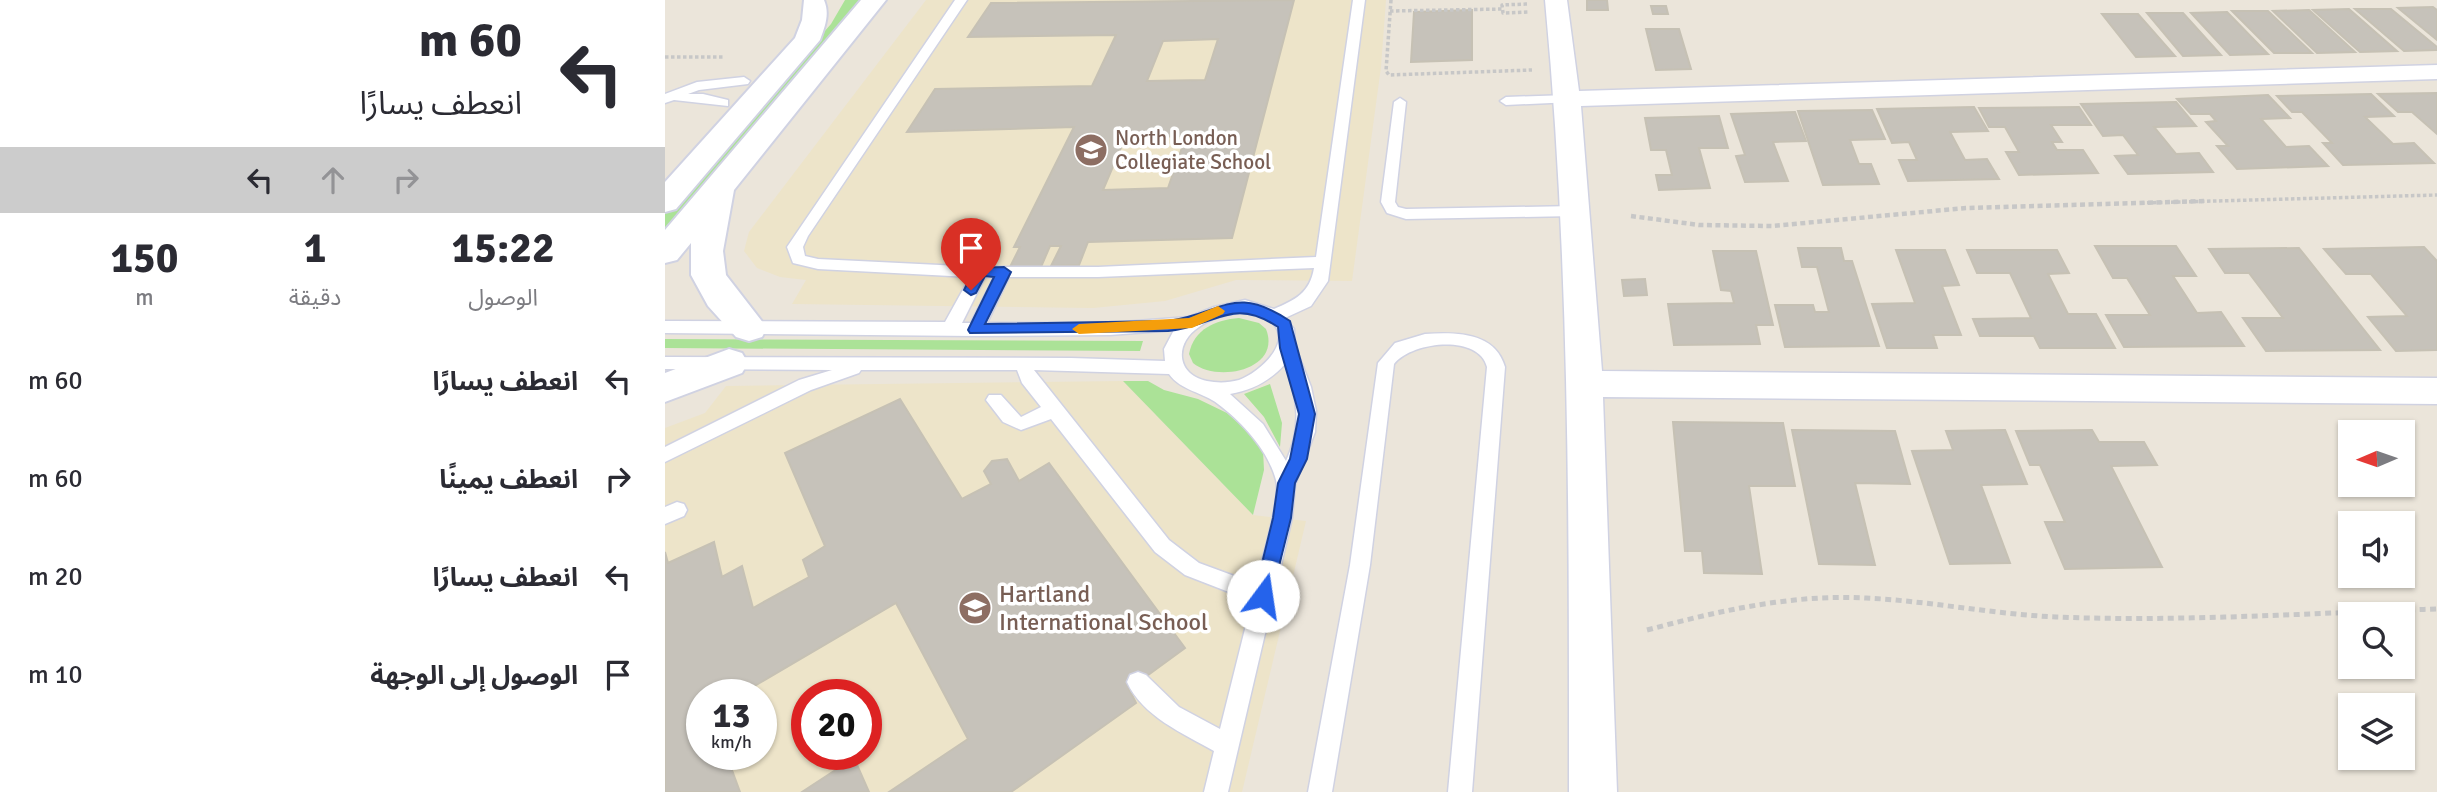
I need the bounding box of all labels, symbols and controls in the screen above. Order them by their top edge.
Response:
text: 60 m [419,10,522,70]
icon: left [546,28,637,119]
text: انعطف يسارًا [360,84,522,123]
place label: North London Collegiate School [1115,125,1271,175]
school or university icon: North London Collegiate School [1072,131,1110,169]
icon: left [241,161,279,199]
icon: ahead [314,161,352,199]
icon: right [387,161,425,199]
pin [941,218,1001,290]
text: 1 [304,223,326,274]
text: 15:22 [452,223,555,274]
icon: arrive [952,229,990,267]
text: 150 [110,233,178,284]
text: m [135,283,154,312]
text: دقيقة [289,283,341,312]
text: الوصول [468,283,538,312]
icon: left [599,362,637,400]
text: 60 m [28,365,83,397]
text: انعطف يسارًا [433,366,578,398]
north arrow [2338,420,2415,497]
map controls [2338,420,2415,770]
icon: right [599,460,637,498]
text: 60 m [28,463,83,495]
text: انعطف يمينًا [439,464,578,496]
button: sound [2338,511,2415,588]
icon: left [599,558,637,596]
position arrow [1226,559,1300,633]
text: 20 m [28,561,83,593]
text: انعطف يسارًا [433,562,578,594]
place label: Hartland International School [999,579,1208,637]
school or university icon: Hartland International School [956,589,994,627]
button: search [2338,602,2415,679]
icon: arrive [599,656,637,694]
text: 10 m [28,659,83,691]
text: الوصول إلى الوجهة [370,660,578,692]
speed limit sign: 20 [791,679,882,770]
button: layers [2338,693,2415,770]
text: 13 [713,694,750,737]
text: km/h [711,731,752,753]

